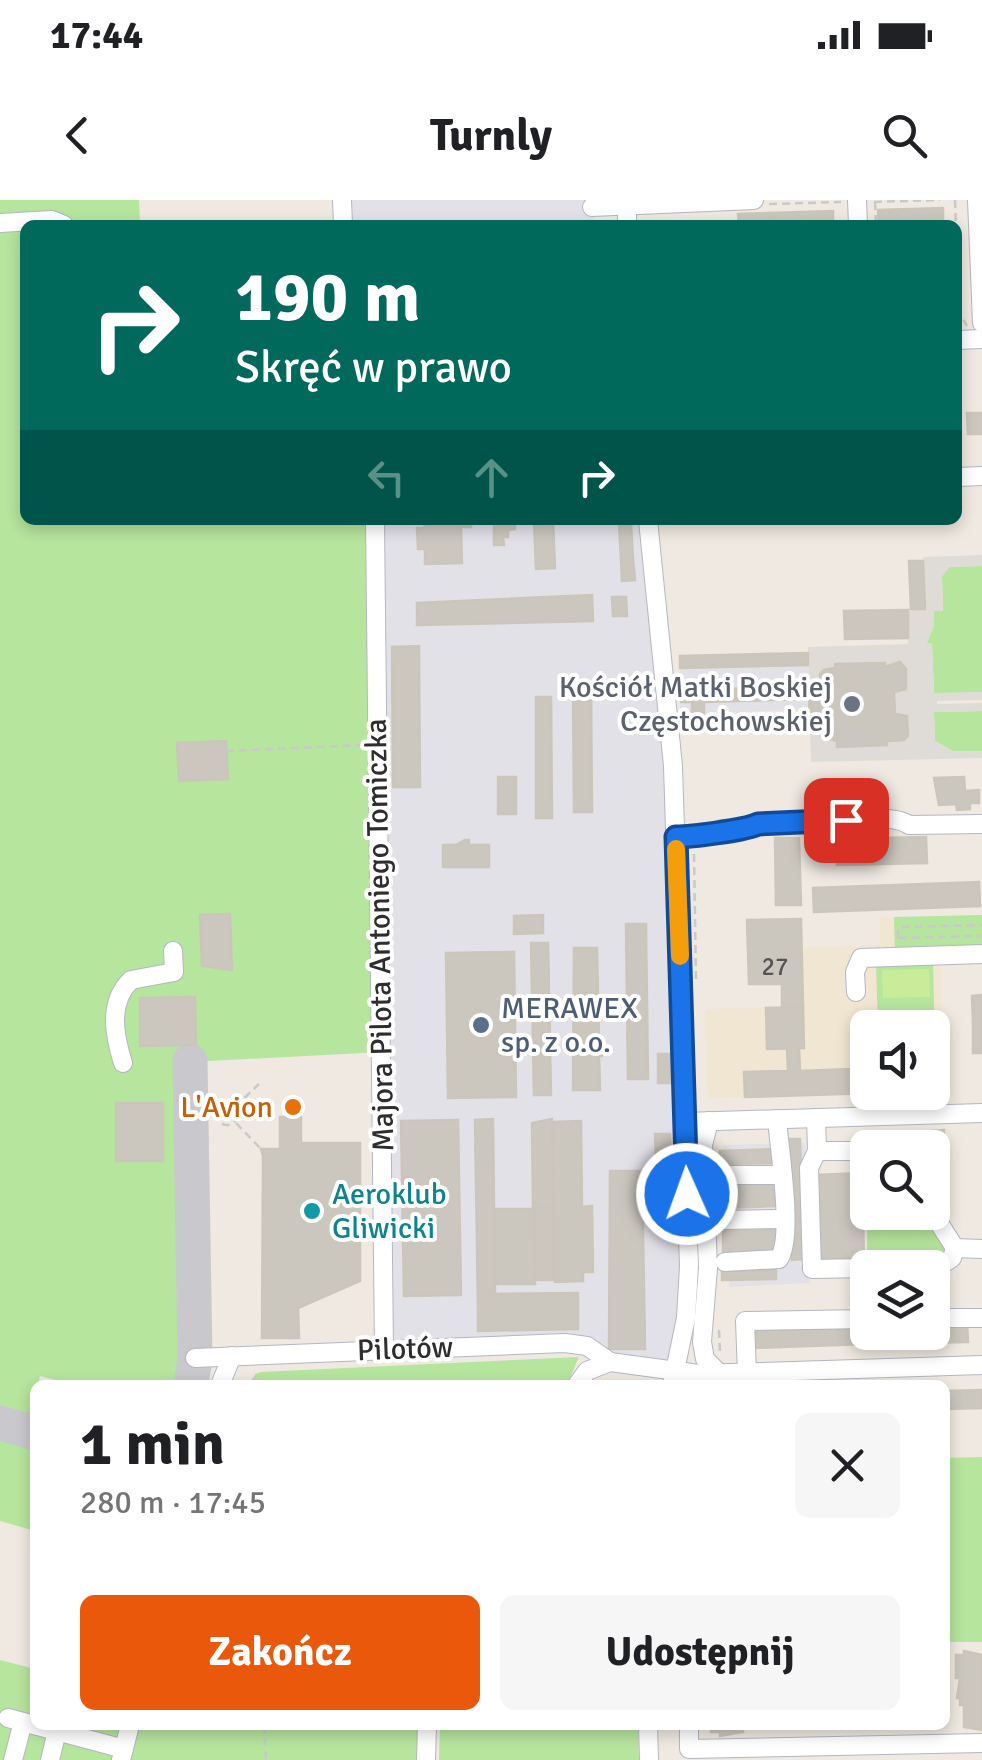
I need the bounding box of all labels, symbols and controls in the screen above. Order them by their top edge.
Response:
text: 17:44 [50,12,143,59]
icon: back [50,108,105,163]
text: Turnly [430,108,552,163]
icon: search [877,108,932,163]
text: 190 m [235,254,420,340]
icon: right [70,260,200,390]
text: Skręć w prawo [235,340,512,395]
icon: left [359,450,414,505]
icon: ahead [464,450,519,505]
icon: right [569,450,624,505]
place label: Kościół Matki Boskiej Częstochowskiej [559,669,832,740]
marker: Kościół Matki Boskiej Częstochowskiej [841,693,863,715]
street label: Majora Pilota Antoniego Tomiczka [358,718,402,1152]
pin [804,778,889,863]
icon: arrive [819,793,874,848]
house number: 27 [761,951,789,982]
place label: MERAWEX sp. z o.o. [501,990,638,1061]
map controls [850,1010,950,1350]
button: sound [850,1010,950,1110]
marker: MERAWEX sp. z o.o. [470,1014,492,1036]
place label: L'Avion [180,1089,273,1126]
marker: L'Avion [282,1096,304,1118]
button: search [850,1130,950,1230]
position arrow [635,1142,739,1246]
place label: Aeroklub Gliwicki [332,1176,446,1247]
marker: Aeroklub Gliwicki [301,1200,323,1222]
button: layers [850,1250,950,1350]
street label: Pilotów [356,1329,454,1369]
text: 1 min [80,1408,225,1482]
button: close [795,1413,900,1518]
text: 280 m · 17:45 [80,1483,266,1522]
button: Zakończ [80,1595,480,1710]
button: Udostępnij [500,1595,900,1710]

